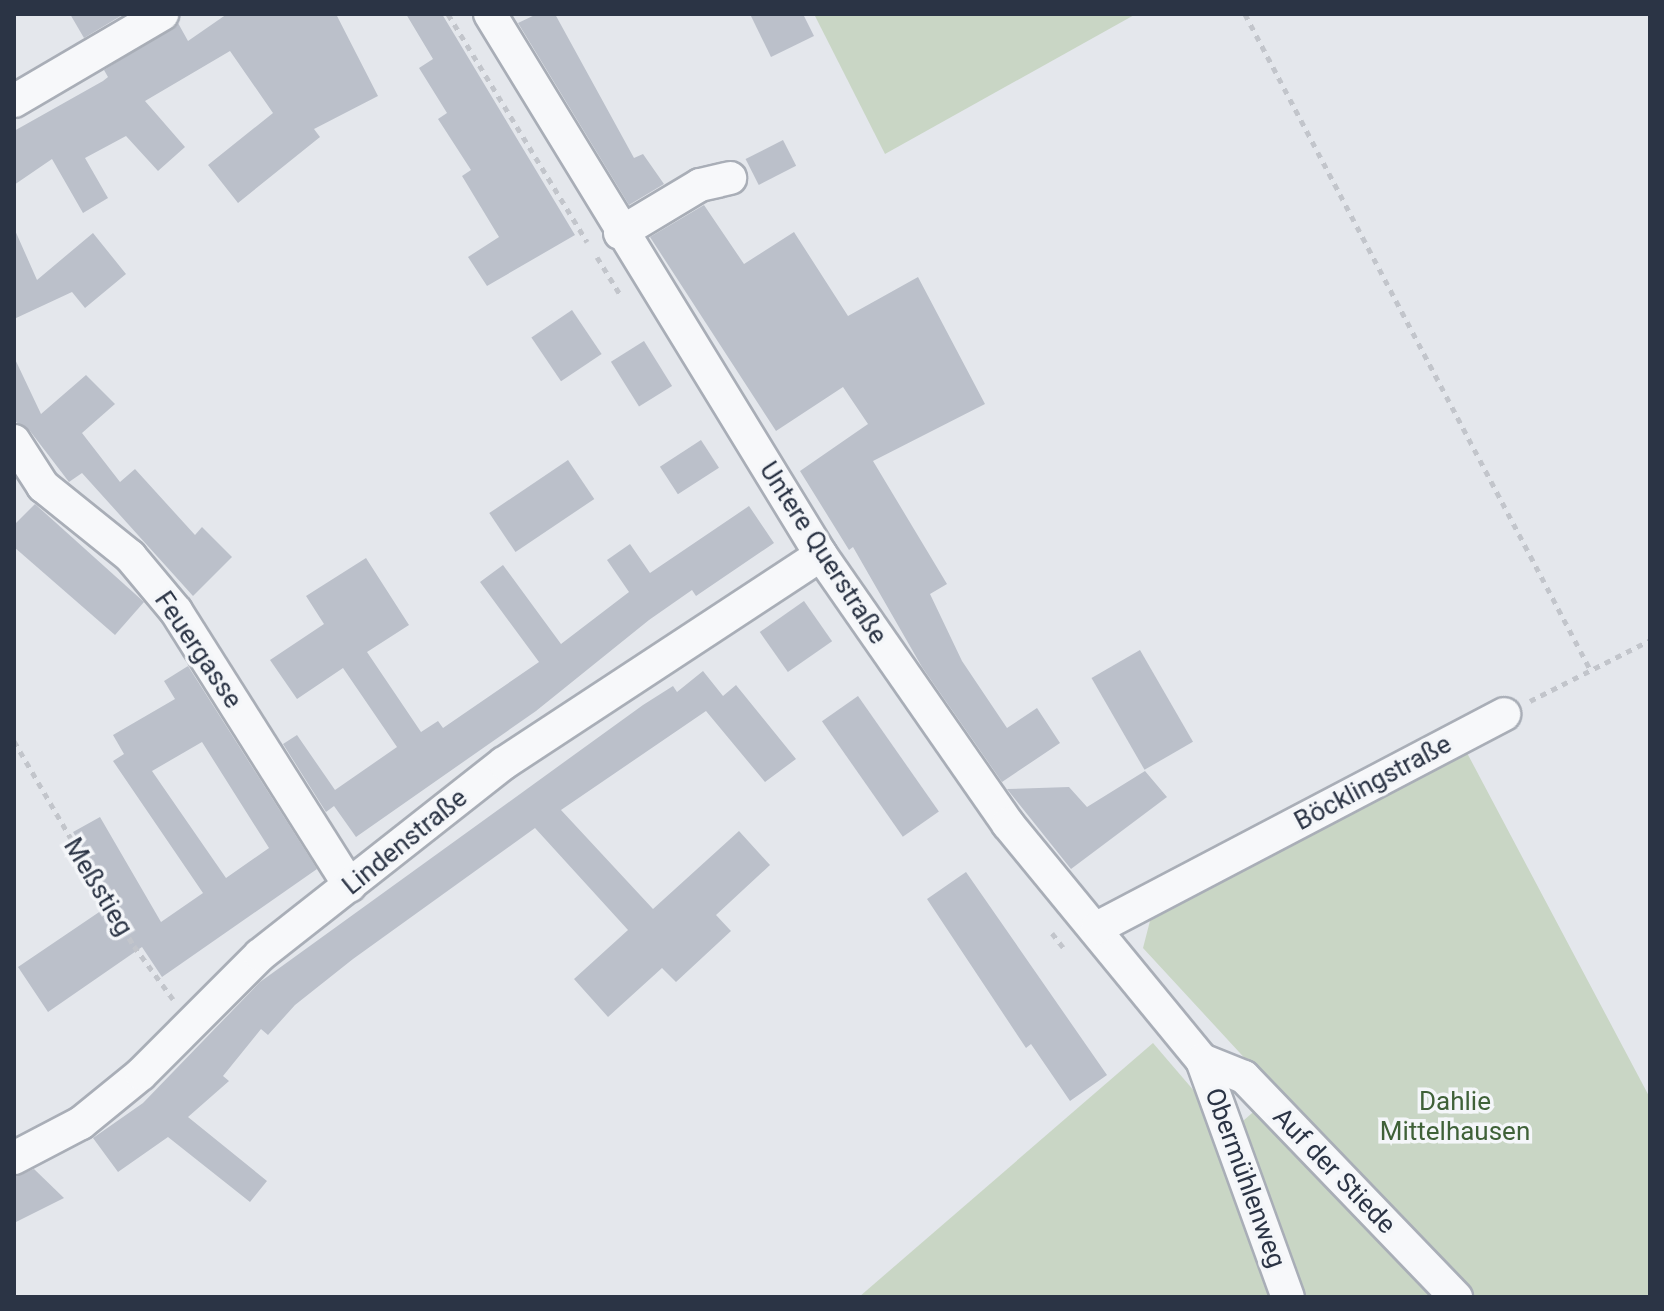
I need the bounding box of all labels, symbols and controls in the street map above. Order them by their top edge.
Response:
street label: Untere Querstraße [753,456,893,650]
street label: Feuergasse [148,586,248,714]
street label: Böcklingstraße [1289,729,1457,837]
street label: Lindenstraße [336,782,474,902]
street label: Meßstieg [57,832,139,942]
street label: Obermühlenweg [1198,1084,1292,1272]
park label: Dahlie Mittelhausen [1380,1086,1530,1148]
street label: Auf der Stiede [1266,1102,1402,1240]

